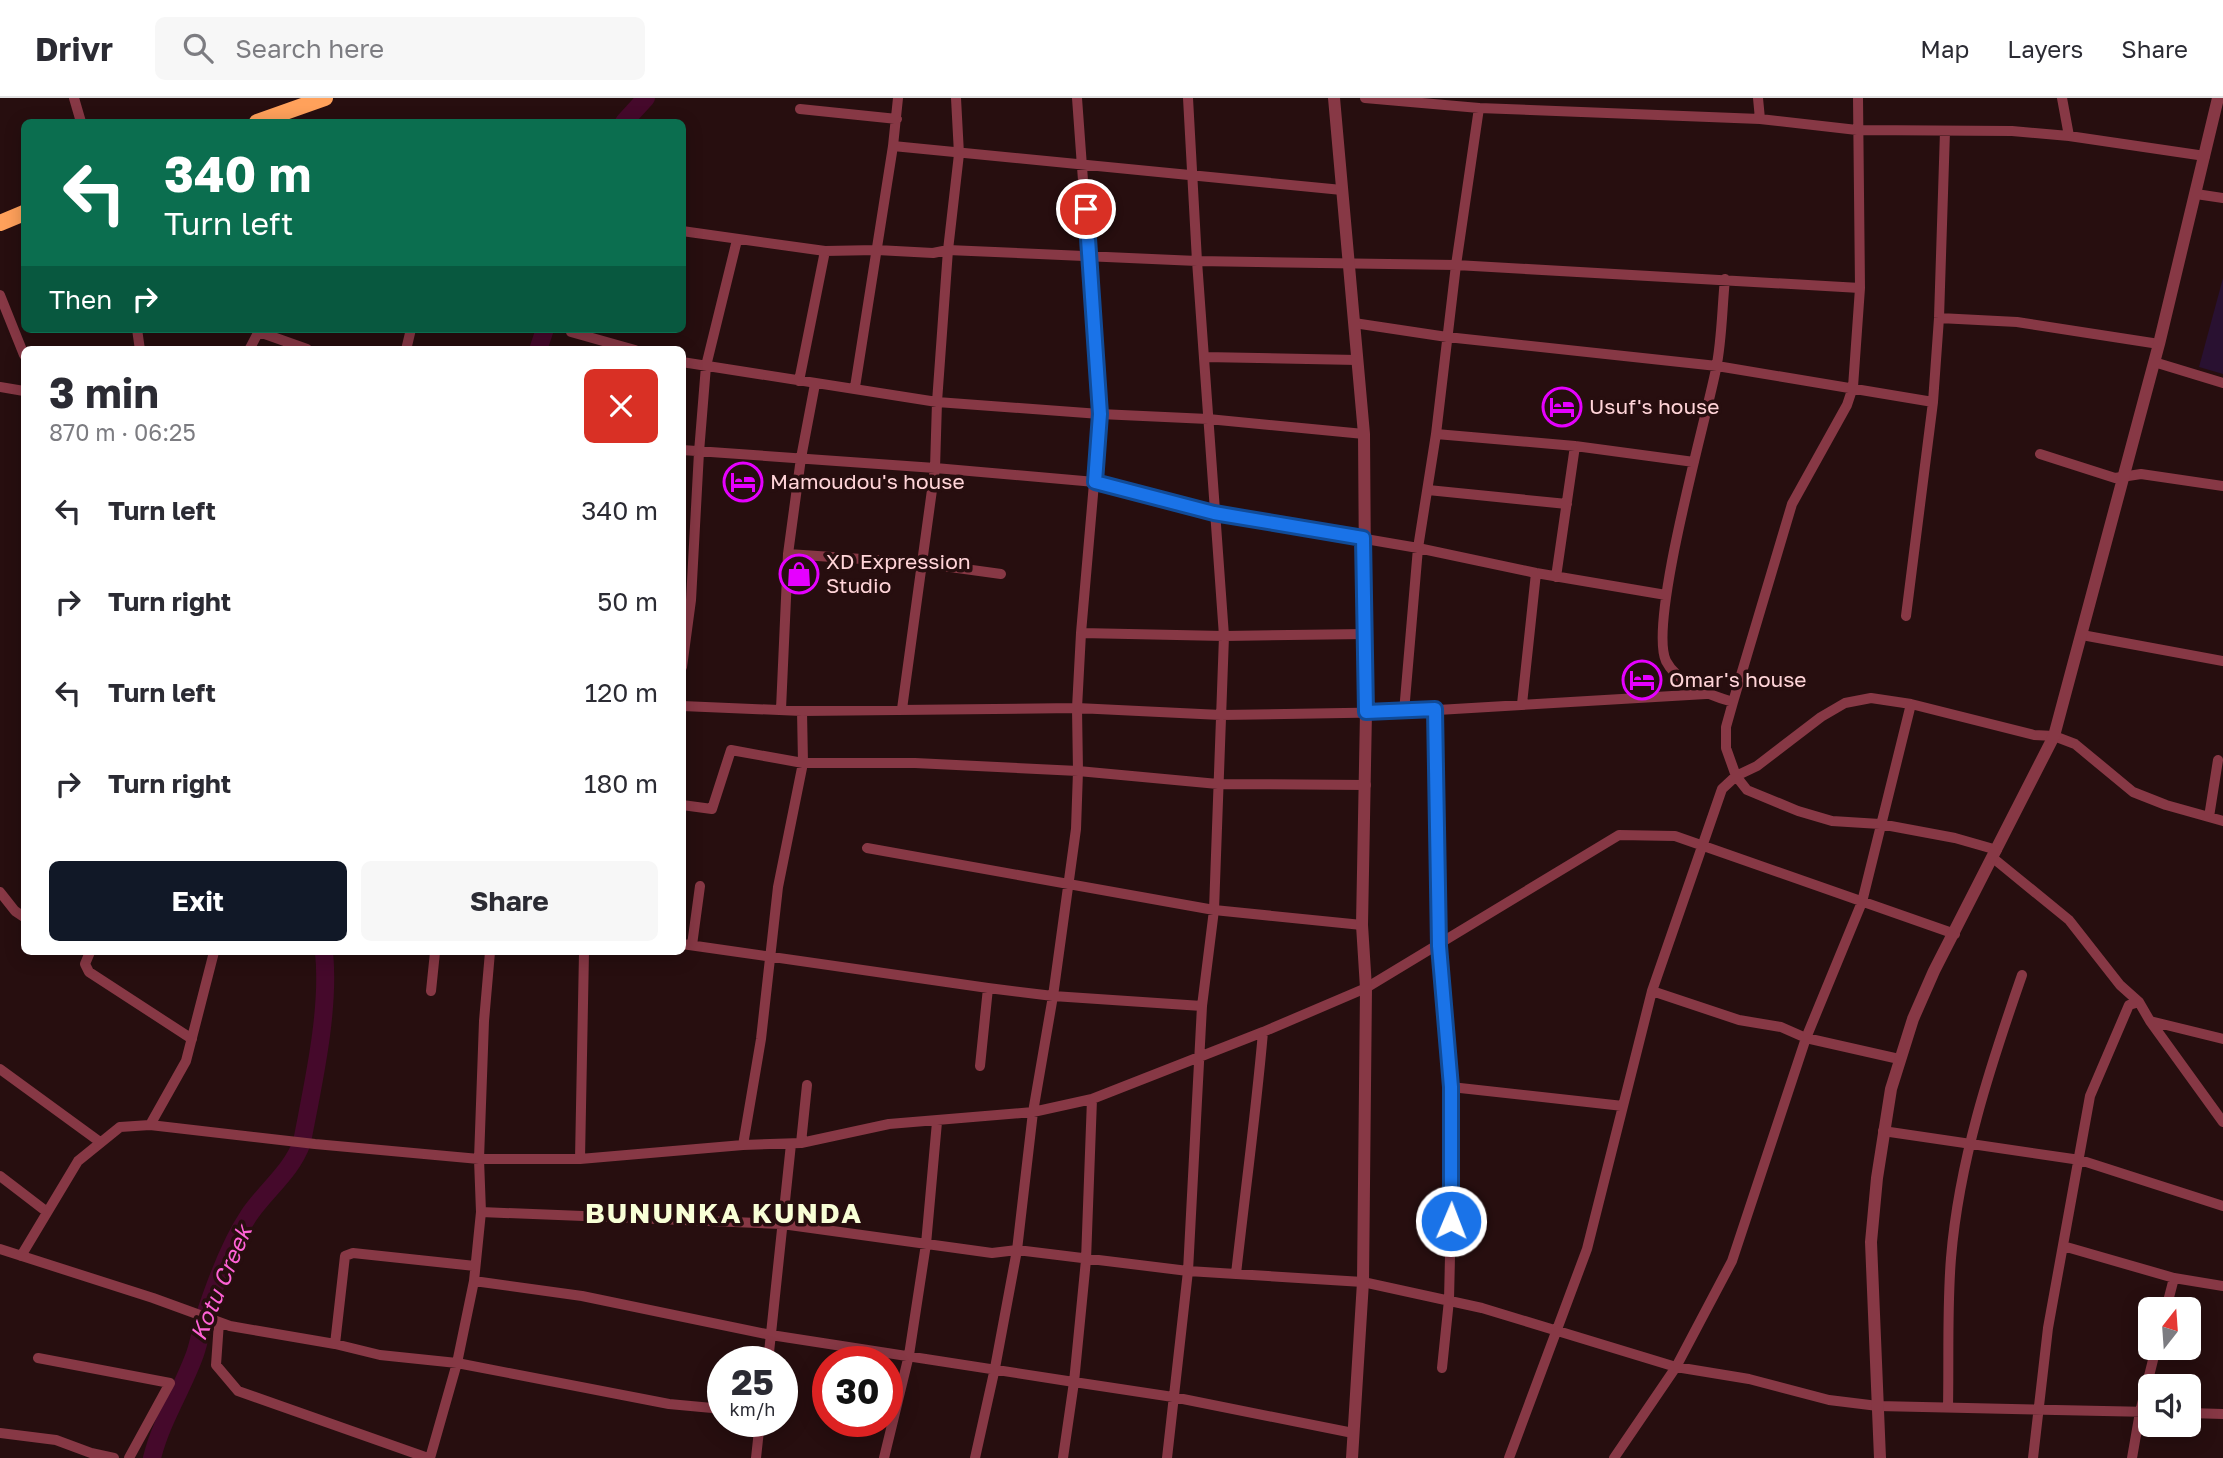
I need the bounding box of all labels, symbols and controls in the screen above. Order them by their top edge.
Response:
search box [155,17,645,80]
text: Drivr [35,29,113,68]
icon: search [179,29,217,67]
text: Search here [235,33,384,64]
text: Map [1920,34,1969,63]
text: Layers [2007,34,2083,63]
text: Share [2121,34,2188,63]
text: 340 m [164,144,312,203]
icon: left [49,147,140,238]
pin [1056,179,1116,239]
icon: arrive [1067,190,1105,228]
text: Turn left [164,204,293,242]
icon: right [126,280,164,318]
text: Then [49,284,112,315]
text: 3 min [49,367,159,417]
button: close [584,369,658,443]
hotel icon: Usuf's house [1541,386,1583,428]
place label: Usuf's house [1589,393,1719,419]
text: 870 m · 06:25 [49,418,196,446]
hotel icon: Mamoudou's house [722,461,764,503]
place label: Mamoudou's house [770,468,965,494]
icon: left [49,492,87,530]
text: Turn left [108,495,216,526]
text: 340 m [581,495,658,526]
place label: XD Expression Studio [826,548,971,598]
shop icon: XD Expression Studio [778,553,820,595]
icon: right [49,583,87,621]
text: Turn right [108,586,231,617]
text: 50 m [597,586,658,617]
hotel icon: Omar's house [1621,659,1663,701]
place label: Omar's house [1669,666,1807,692]
icon: left [49,674,87,712]
text: Turn left [108,677,216,708]
text: 120 m [585,677,658,708]
icon: right [49,765,87,803]
text: Turn right [108,768,231,799]
text: 180 m [584,768,658,799]
button: Exit [49,861,347,941]
button: Share [361,861,658,941]
position arrow [1414,1184,1488,1258]
district label: BUNUNKA KUNDA [585,1196,863,1229]
water label: Kotu Creek [183,1219,258,1344]
north arrow [2138,1297,2202,1360]
map controls [2138,1297,2201,1437]
speed limit sign: 30 [812,1346,903,1437]
text: 25 [731,1361,774,1403]
button: sound [2138,1374,2201,1437]
text: km/h [730,1398,775,1420]

